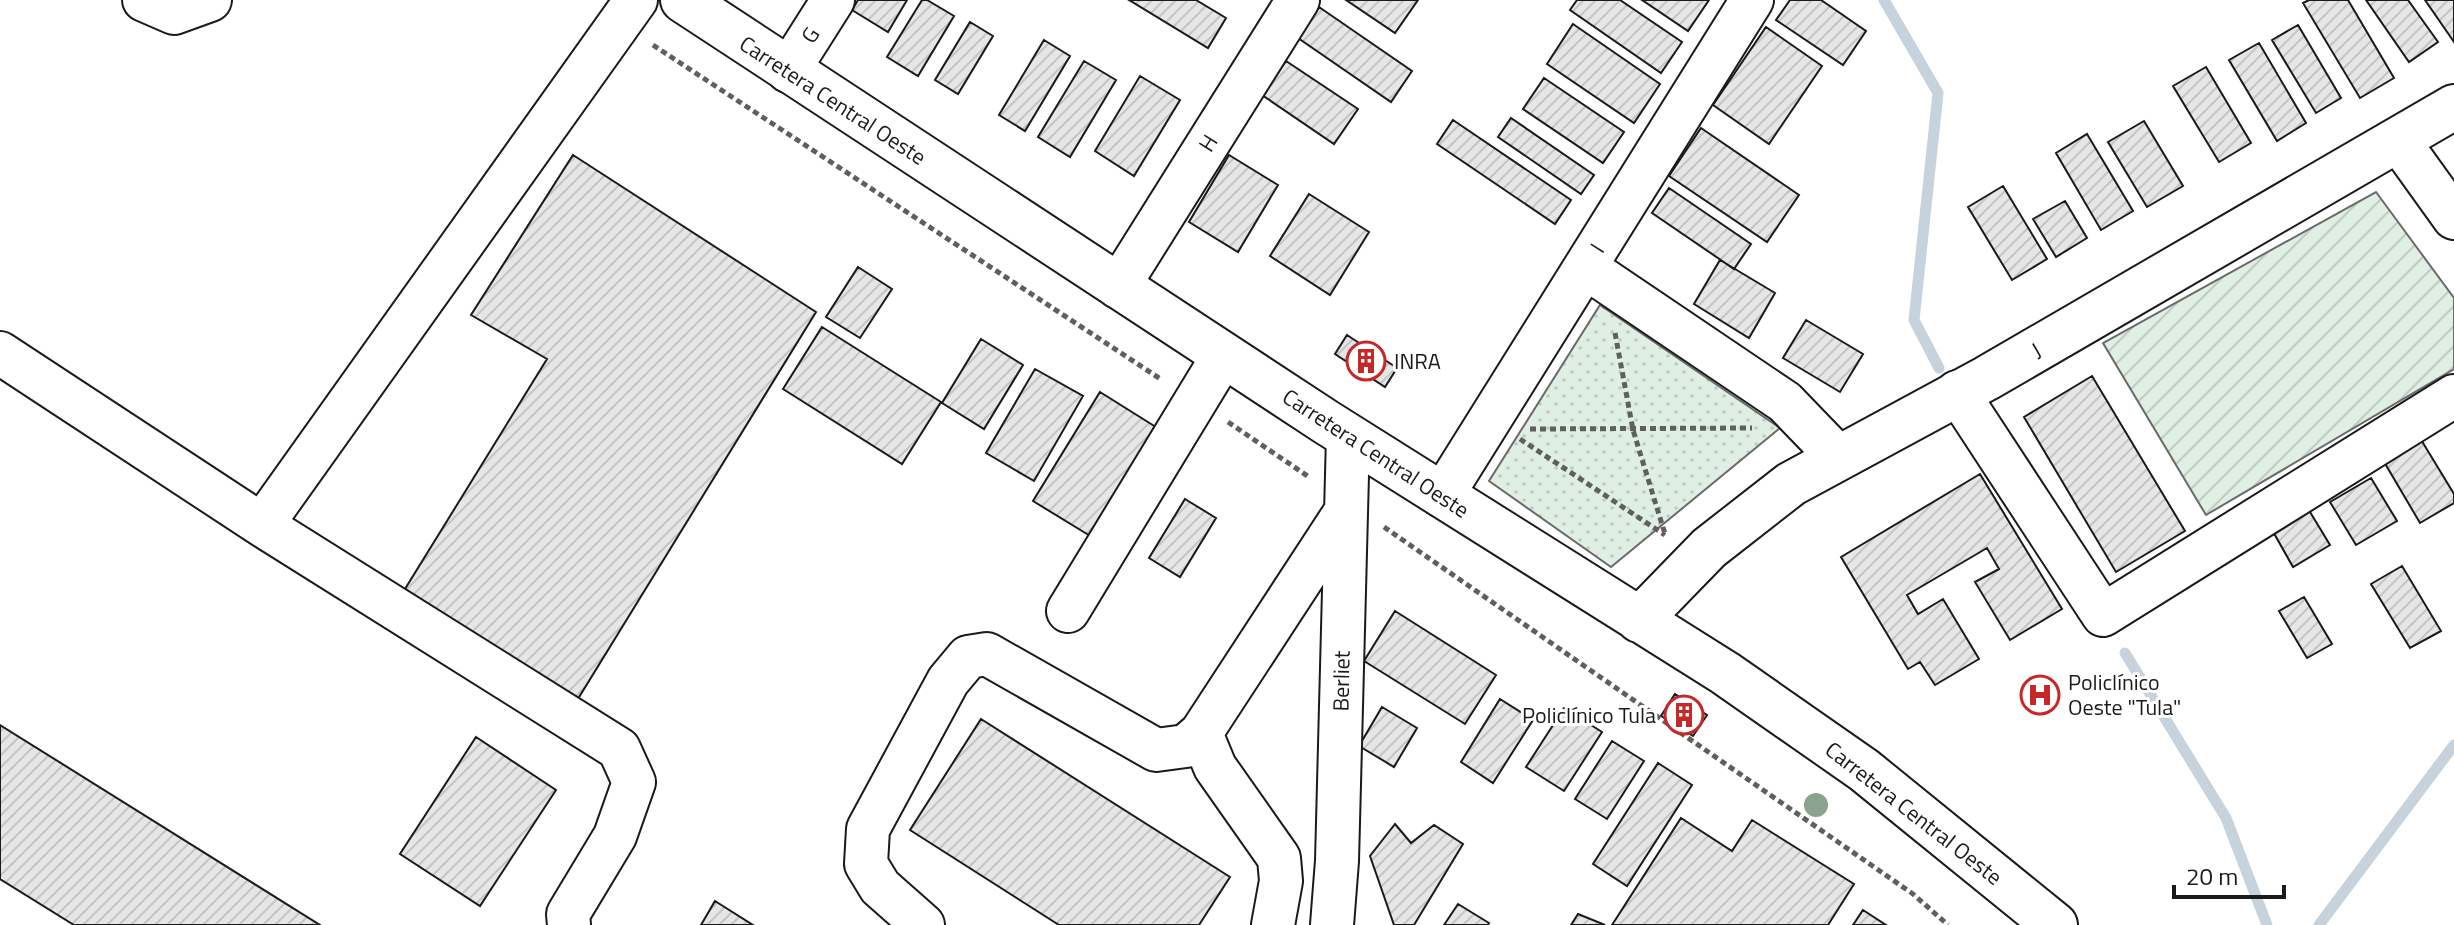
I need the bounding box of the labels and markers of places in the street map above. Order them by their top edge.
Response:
building icon: INRA [1345,340,1387,382]
place label: INRA [1394,344,1441,378]
place label: Policlínico Oeste "Tula" [2068,665,2181,724]
hospital icon: Policlínico Oeste "Tula" [2019,674,2061,716]
building icon: Policlínico Tula [1663,694,1705,736]
place label: Policlínico Tula [1522,698,1656,732]

